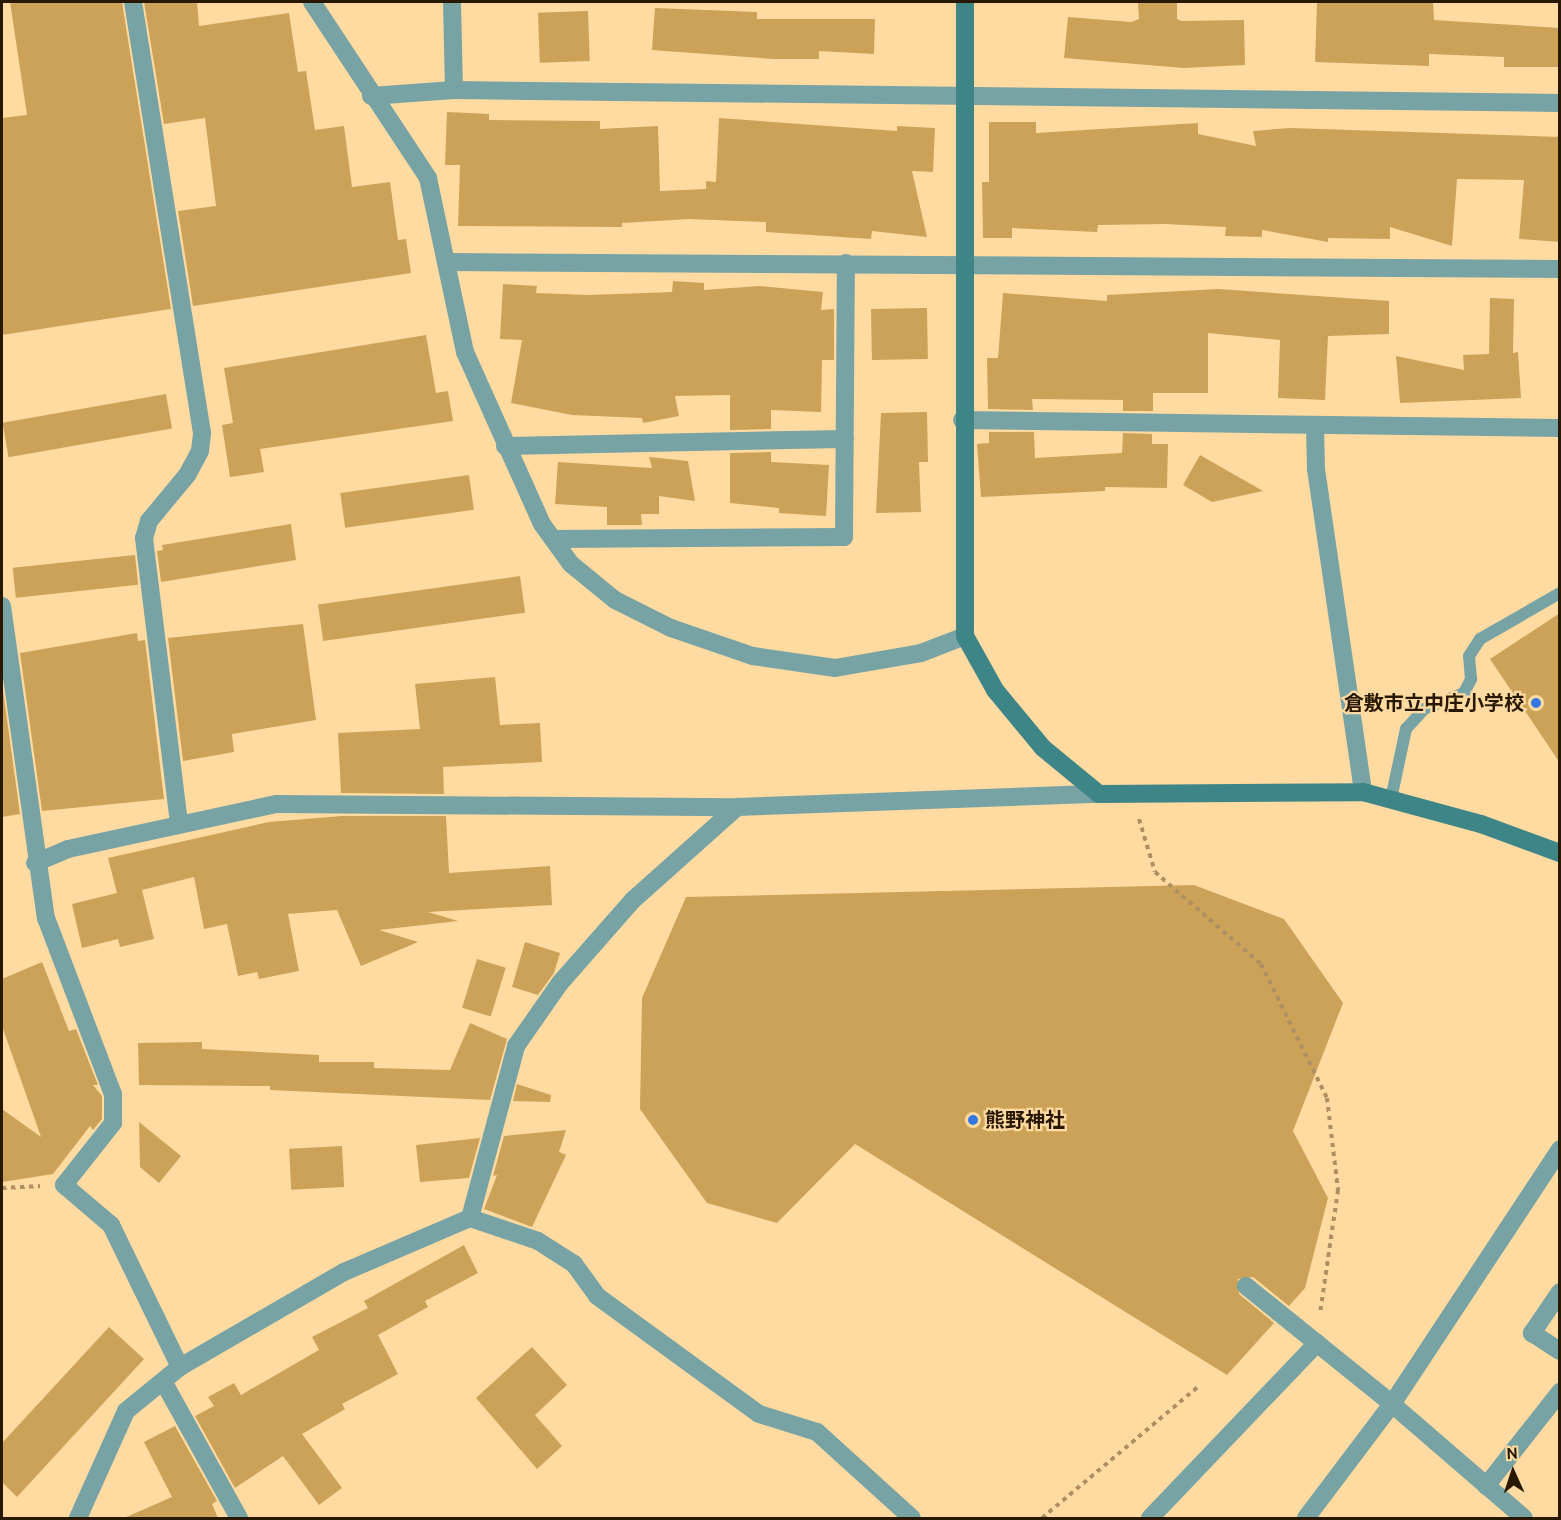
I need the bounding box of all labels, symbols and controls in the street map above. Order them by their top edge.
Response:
place label: 倉敷市立中庄小学校 [1344,691,1524,715]
marker: 倉敷市立中庄小学校 [1529,696,1543,710]
place label: 熊野神社 [985,1108,1065,1132]
marker: 熊野神社 [966,1113,980,1127]
north arrow [1483,1442,1543,1502]
text: N [1506,1444,1518,1463]

